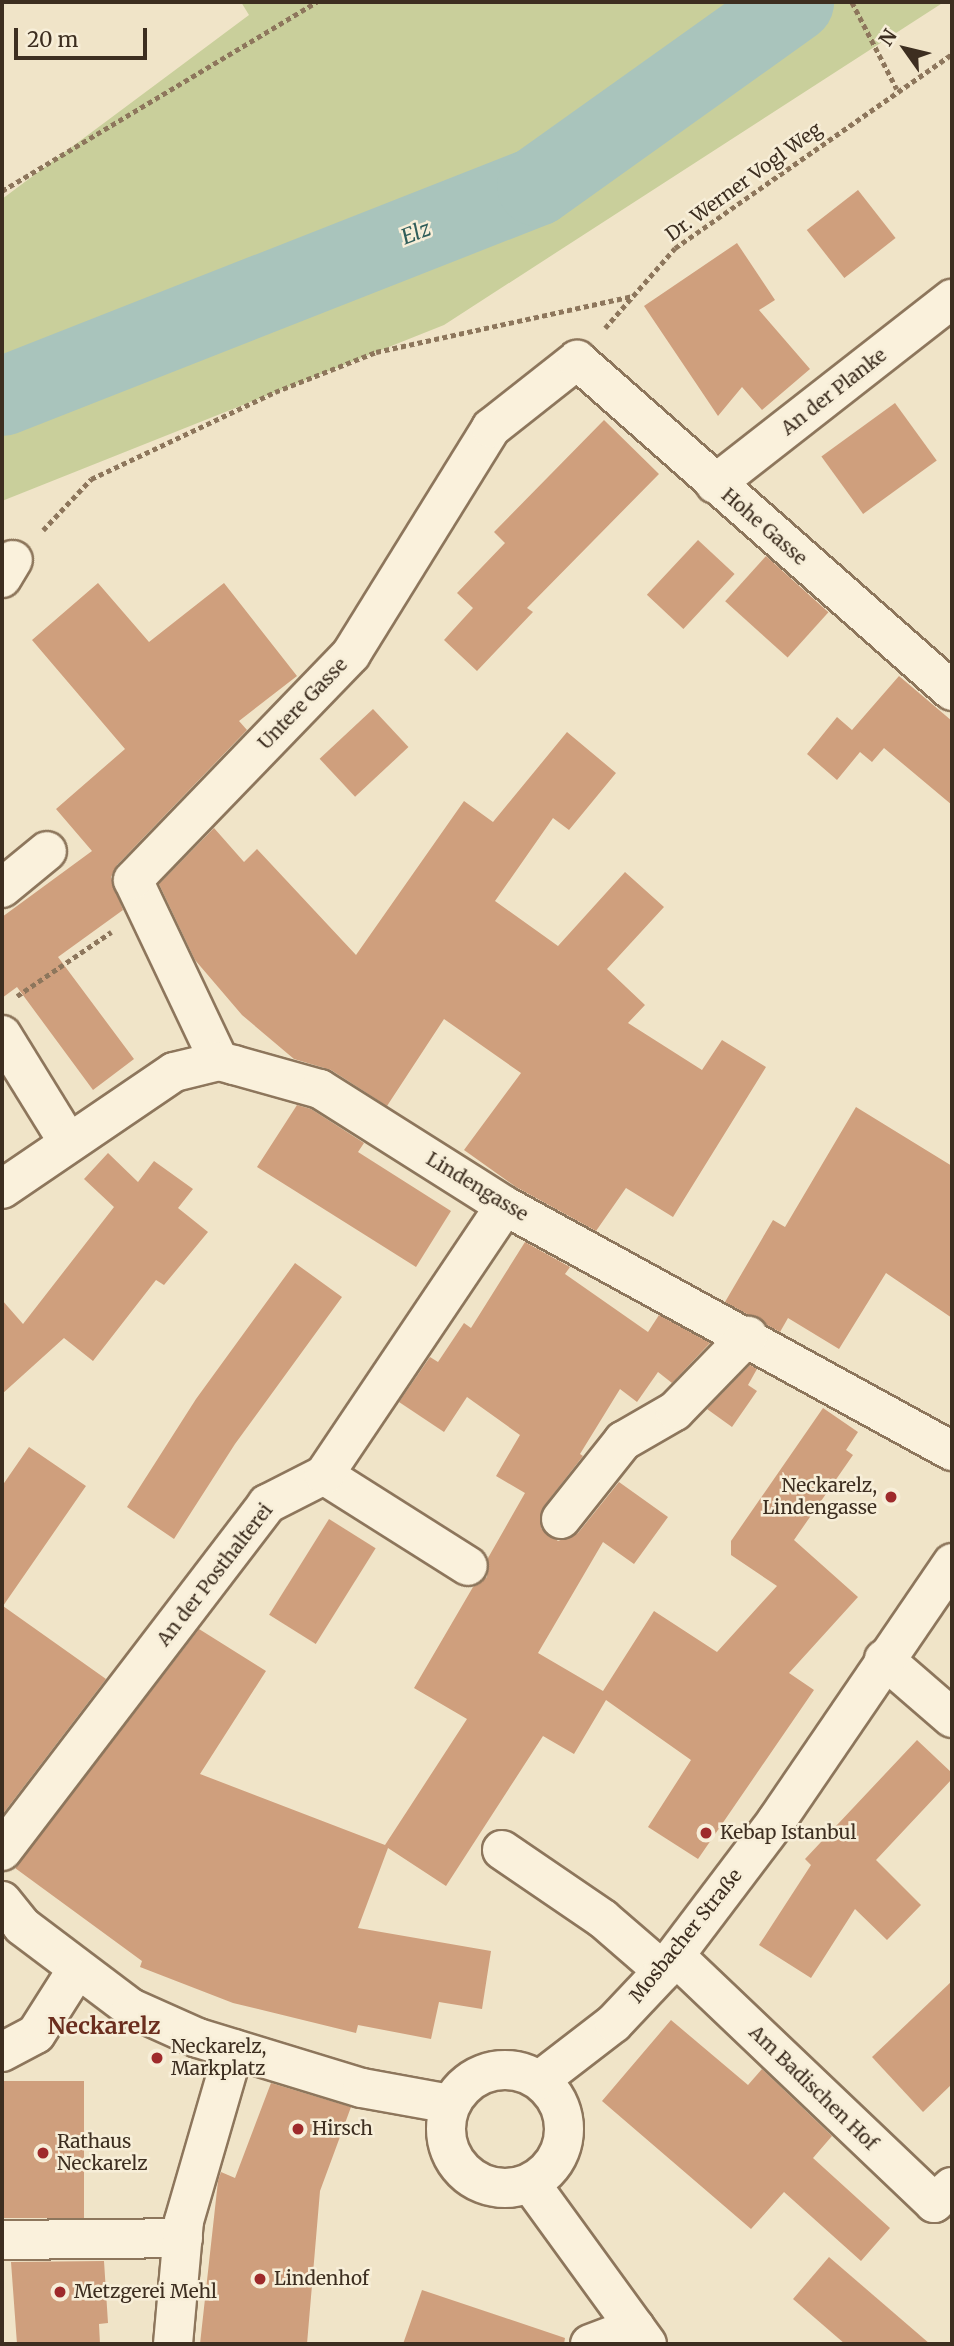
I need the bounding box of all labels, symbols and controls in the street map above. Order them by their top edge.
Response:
scale bar [18,14,150,58]
north arrow [870,14,940,84]
text: N [873,24,902,50]
text: 20 m [27,26,78,53]
street label: Dr. Werner Vogl Weg [662,118,826,246]
water label: Elz [398,216,434,250]
street label: An der Planke [777,344,891,440]
street label: Hohe Gasse [717,484,811,570]
street label: Untere Gasse [254,654,352,754]
street label: Lindengasse [422,1148,532,1226]
place label: Neckarelz, Lindengasse [762,1475,877,1519]
marker: Neckarelz, Lindengasse [883,1489,899,1505]
street label: An der Posthalterei [152,1499,278,1651]
place label: Kebap Istanbul [720,1822,856,1844]
marker: Kebap Istanbul [698,1825,714,1841]
street label: Mosbacher Straße [625,1865,747,2007]
district label: Neckarelz [48,2012,160,2040]
street label: Am Badischen Hof [744,2021,882,2155]
place label: Neckarelz, Markplatz [171,2036,266,2080]
marker: Neckarelz, Markplatz [149,2050,165,2066]
place label: Hirsch [312,2118,373,2140]
marker: Hirsch [290,2121,306,2137]
place label: Rathaus Neckarelz [57,2131,148,2175]
marker: Rathaus Neckarelz [35,2145,51,2161]
place label: Lindenhof [274,2268,369,2290]
marker: Lindenhof [252,2271,268,2287]
place label: Metzgerei Mehl [74,2281,217,2303]
marker: Metzgerei Mehl [52,2284,68,2300]

